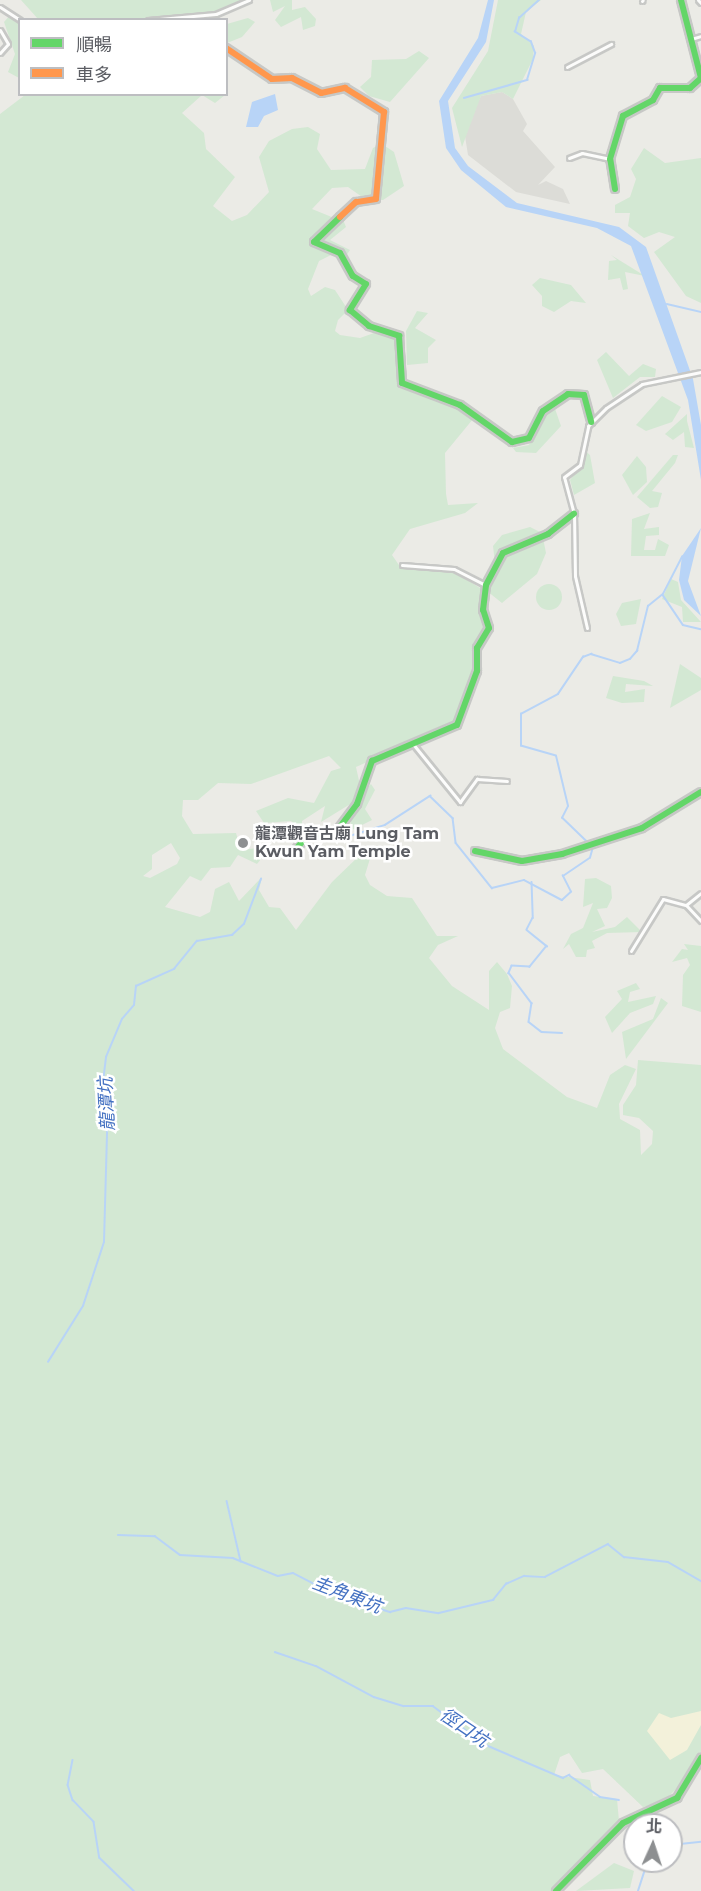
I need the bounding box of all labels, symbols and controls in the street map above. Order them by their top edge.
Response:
legend [18,18,228,96]
text: 順暢 [76,34,112,56]
text: 車多 [76,64,112,86]
place label: 龍潭觀音古廟 Lung Tam Kwun Yam Temple [255,824,439,862]
marker: 龍潭觀音古廟 Lung Tam Kwun Yam Temple [236,836,250,850]
water label: 龍潭坑 [95,1076,119,1132]
water label: 圭角東坑 [310,1572,384,1618]
water label: 徑口坑 [436,1704,492,1752]
north arrow [623,1813,683,1873]
text: 北 [645,1817,662,1836]

